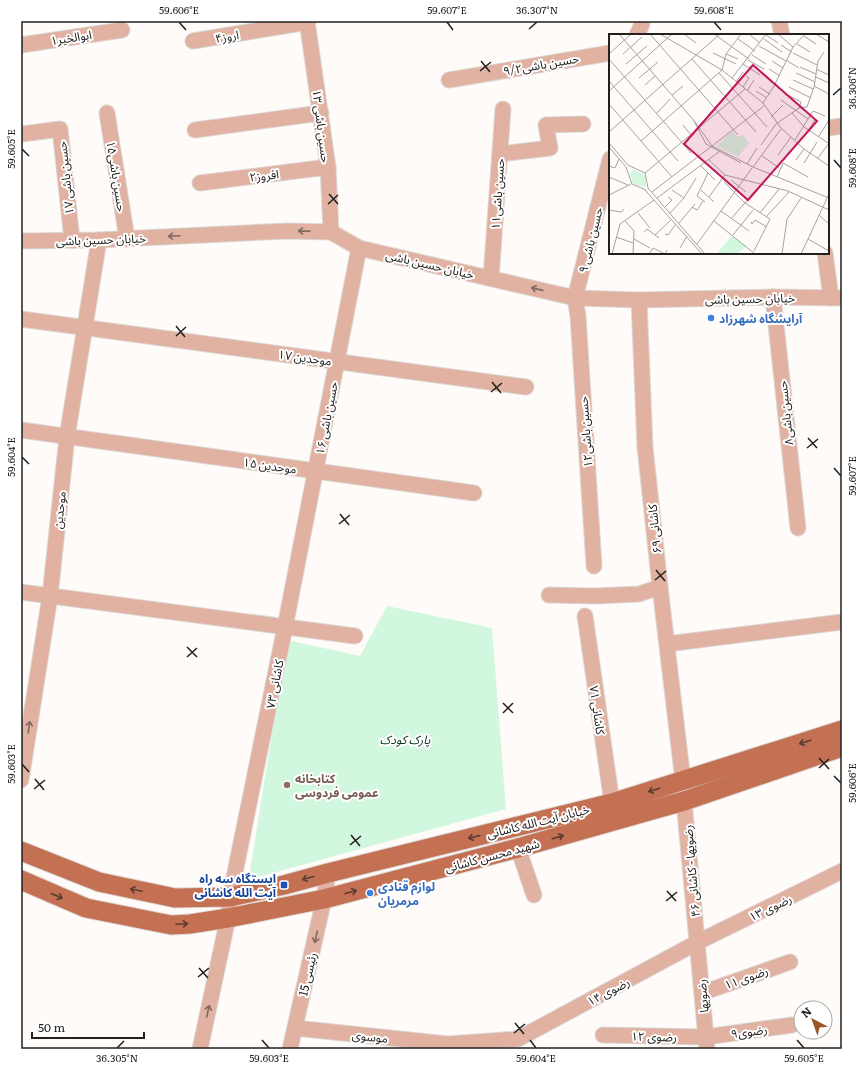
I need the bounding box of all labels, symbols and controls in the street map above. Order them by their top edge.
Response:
text: 59.606°E [159,2,199,17]
text: 59.607°E [427,2,467,17]
text: 36.307°N [516,2,558,17]
text: 59.608°E [694,2,734,17]
street label: ابوالخیر۱ [49,25,93,49]
street label: اروز۴ [214,25,240,47]
inset map [609,34,829,254]
street label: حسین باشی۹/۲ [502,48,580,80]
text: 36.306°N [844,67,859,109]
street label: حسین باشی ۱۳ [309,88,335,164]
text: 59.605°E [3,129,18,169]
street label: حسین باشی۱۵ [103,139,131,213]
street label: حسین باشی ۱۷ [52,140,78,216]
text: 59.608°E [844,148,859,188]
street label: حسین باشی۱۱ [486,158,508,230]
street label: افروز۲ [248,164,280,186]
street label: حسین باشی ۹ [573,205,607,275]
one-way arrow [298,227,311,235]
street label: خیابان حسین باشی [56,228,146,250]
one-way arrow [168,233,181,240]
street label: خیابان حسین باشی [384,245,476,283]
one-way arrow [531,285,544,292]
street label: خیابان حسین باشی [705,288,795,308]
place label: آرایشگاه شهرزاد [719,309,803,327]
marker: آرایشگاه شهرزاد [706,313,716,323]
street label: موحدین ۱۷ [277,344,333,370]
street label: حسین باشی ۱۶ [310,380,342,456]
street label: حسین باشی۸ [773,380,797,446]
street label: حسین باشی۱۲ [574,396,596,468]
text: 59.604°E [3,437,18,477]
street label: موحدین ۱۵ [242,452,298,478]
text: 59.607°E [844,456,859,496]
street label: موحدین [48,490,70,530]
street label: کاشانی ۶۹ [642,502,666,555]
street label: کاشانی ۷۳ [260,657,288,710]
street label: کاشانی ۷۱ [586,684,611,737]
one-way arrow [25,721,33,734]
park label: پارک کودک [380,730,431,748]
one-way arrow [799,738,811,746]
text: 59.603°E [3,744,18,784]
text: 59.606°E [844,763,859,803]
place label: کتابخانه عمومی فردوسی [295,769,379,801]
marker: کتابخانه عمومی فردوسی [282,780,292,790]
one-way arrow [648,787,661,794]
street label: خیابان آیت الله کاشانی [485,800,591,842]
street label: رضویها - کاشانی ۴۶ [678,824,704,918]
one-way arrow [468,833,481,841]
one-way arrow [551,833,564,840]
street label: شهید محسن کاشانی [443,834,541,876]
place label: ایستگاه سه راه آیت الله کاشانی [194,869,277,901]
one-way arrow [301,875,314,882]
place label: لوازم قنادی مرمریان [378,877,435,909]
marker: ایستگاه سه راه آیت الله کاشانی [279,880,289,890]
one-way arrow [130,885,143,893]
one-way arrow [344,888,357,895]
marker: لوازم قنادی مرمریان [365,888,375,898]
street label: رضوی ۱۳ [745,889,795,925]
one-way arrow [50,893,62,900]
one-way arrow [175,921,188,928]
one-way arrow [311,930,319,943]
street label: رئیسی 15 [293,950,321,998]
street label: رضوی ۱۱ [721,961,771,993]
street label: رضوی ۱۴ [584,972,632,1010]
street label: رضویها [692,978,712,1014]
north arrow [793,1000,833,1040]
text: N [797,1003,815,1021]
one-way arrow [204,1005,212,1018]
scale bar [32,1014,144,1040]
text: 50 m [38,1018,65,1036]
street label: رضوی۹ [730,1020,768,1042]
street label: موسوی [351,1025,389,1047]
street label: رضوی ۱۲ [631,1027,677,1045]
text: 36.305°N [96,1050,138,1065]
text: 59.603°E [249,1050,289,1065]
text: 59.604°E [516,1050,556,1065]
text: 59.605°E [784,1050,824,1065]

